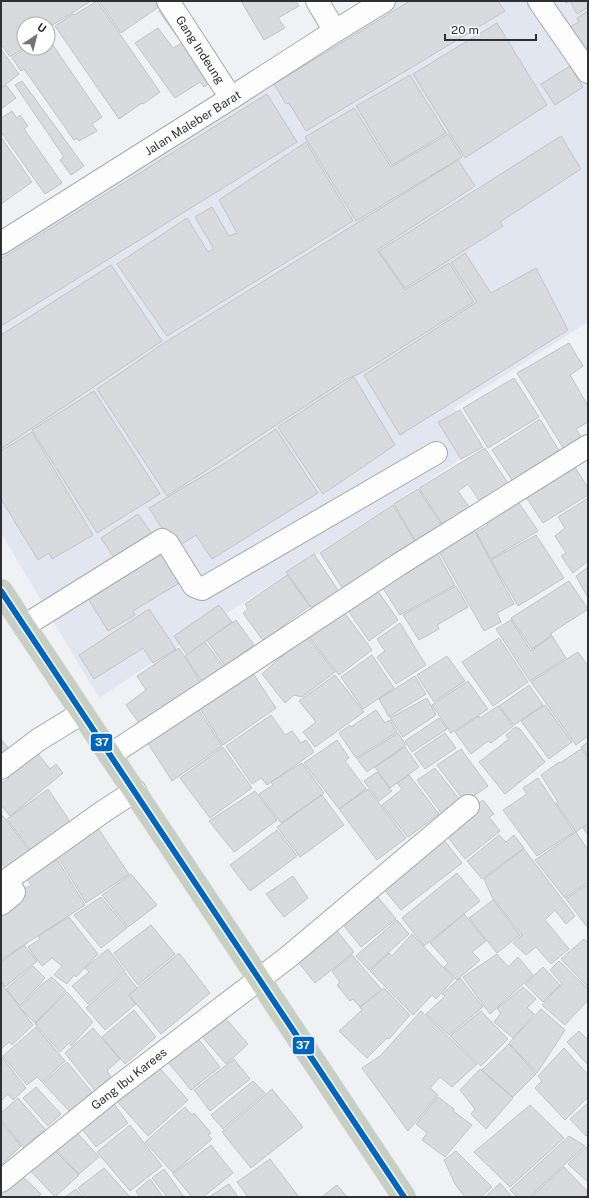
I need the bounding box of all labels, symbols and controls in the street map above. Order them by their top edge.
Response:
street label: Gang Indeung [173,13,227,87]
north arrow [16,16,56,56]
scale bar [445,16,536,42]
text: U [35,21,48,35]
text: 20 m [451,23,479,37]
street label: Jalan Maleber Barat [142,88,244,158]
line badge: 37 [90,733,113,752]
text: 37 [95,736,109,748]
line badge: 37 [292,1036,315,1055]
text: 37 [296,1039,310,1051]
street label: Gang Ibu Karees [88,1045,170,1113]

